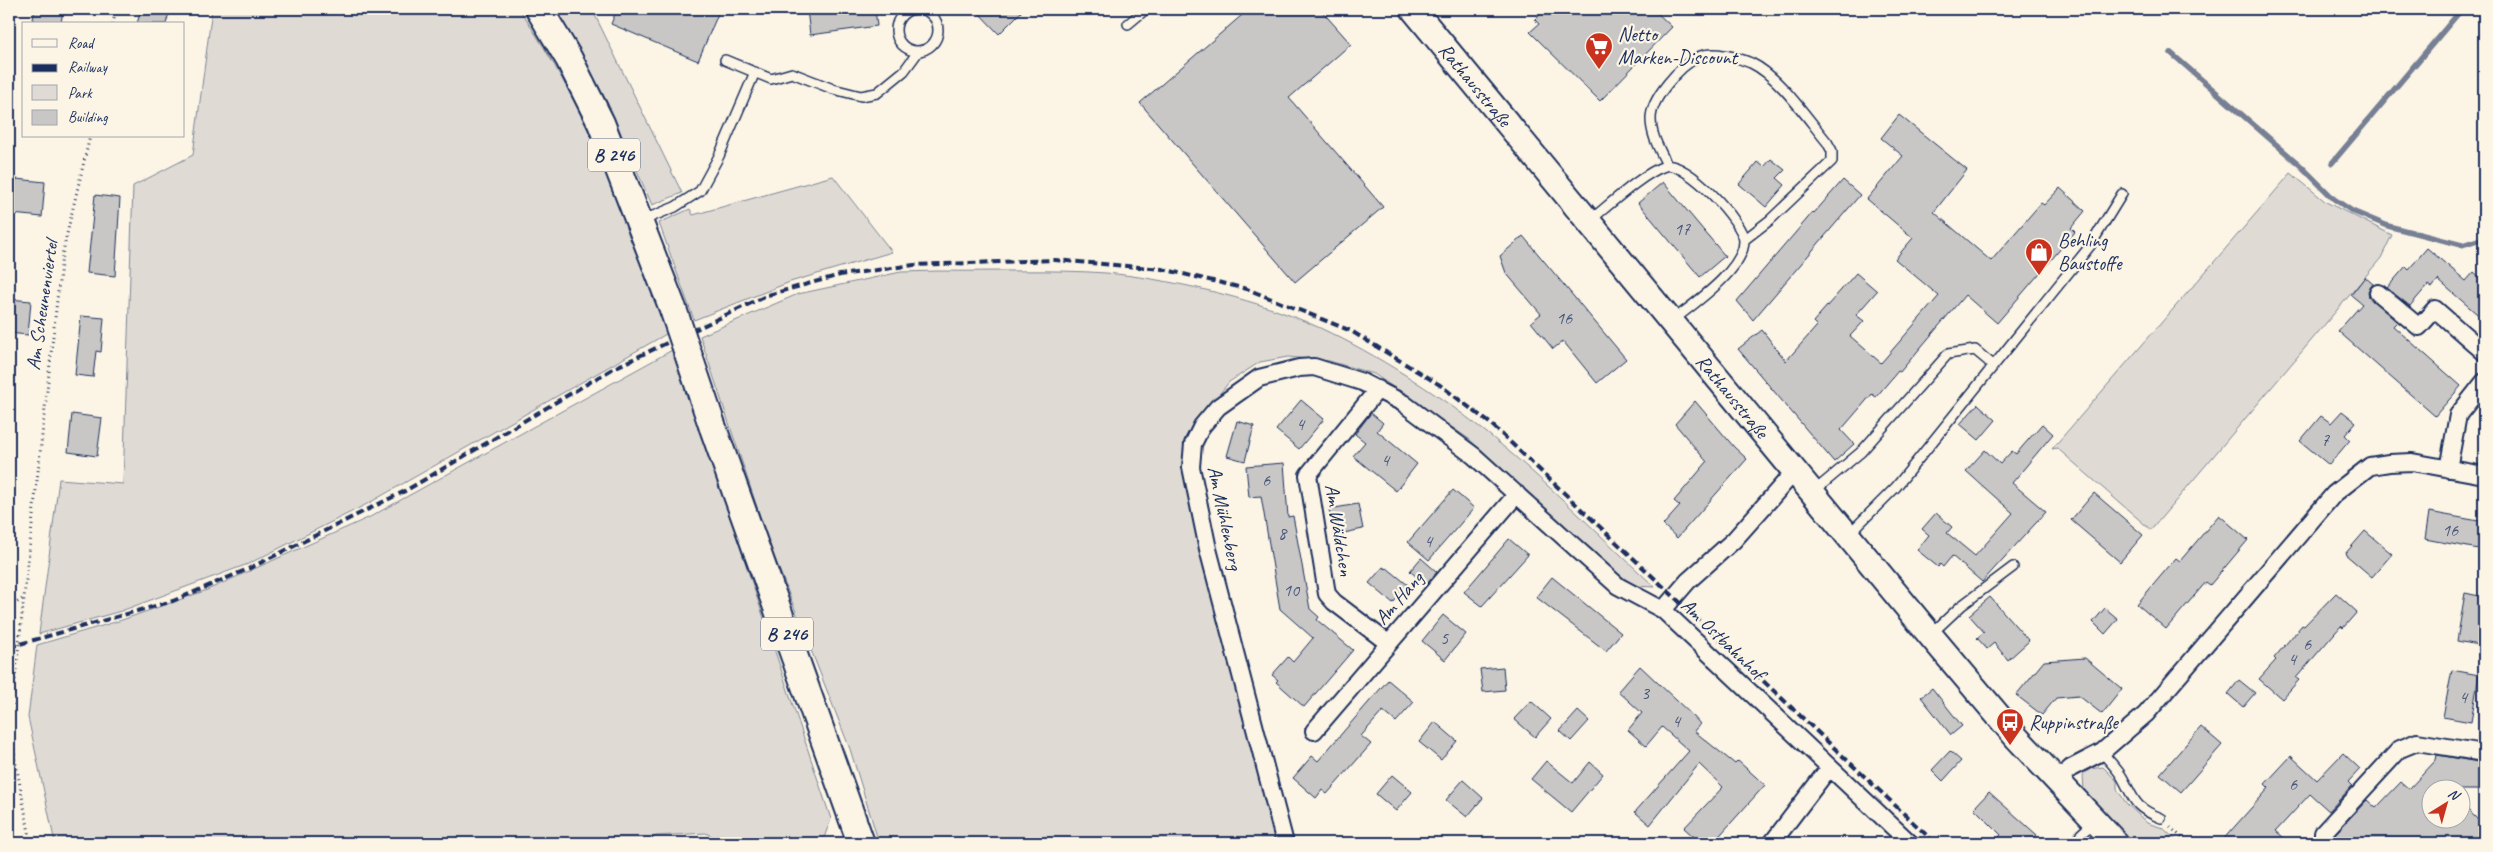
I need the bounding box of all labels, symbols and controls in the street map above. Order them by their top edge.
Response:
legend [22,22,185,138]
place label: Netto Marken-Discount [1618,22,1740,70]
supermarket icon: Netto Marken-Discount [1584,31,1614,70]
text: Road [68,34,95,53]
street label: Rathausstraße [1434,38,1518,133]
text: Railway [68,58,109,77]
text: Park [68,84,93,103]
text: Building [68,108,108,127]
road number: B 246 [588,138,640,172]
house number: 17 [1674,218,1691,240]
place label: Behling Baustoffe [2058,228,2123,276]
street label: Am Scheunenviertel [21,235,64,372]
shop icon: Behling Baustoffe [2024,237,2054,276]
house number: 16 [1556,307,1573,329]
street label: Rathausstraße [1691,349,1775,444]
house number: 4 [1296,413,1306,435]
house number: 7 [2321,429,2330,451]
house number: 4 [1381,449,1391,471]
street label: Am Mühlenberg [1202,464,1249,574]
house number: 6 [1262,469,1271,491]
street label: Am Wäldchen [1319,482,1359,579]
house number: 16 [2442,519,2459,541]
house number: 8 [1278,522,1288,544]
house number: 4 [1424,530,1434,552]
street label: Am Hang [1369,565,1430,630]
house number: 10 [1283,579,1301,601]
street label: Am Ostbahnhof [1676,593,1773,688]
road number: B 246 [761,618,813,650]
house number: 5 [1440,627,1449,649]
house number: 6 [2303,633,2312,655]
house number: 4 [2288,648,2298,670]
house number: 3 [1641,682,1651,704]
house number: 4 [2459,686,2469,708]
bus stop icon: Ruppinstraße [1995,707,2025,746]
house number: 4 [1672,710,1682,732]
place label: Ruppinstraße [2029,710,2119,735]
house number: 6 [2289,773,2298,795]
north arrow [2420,780,2470,830]
text: N [2445,785,2464,805]

